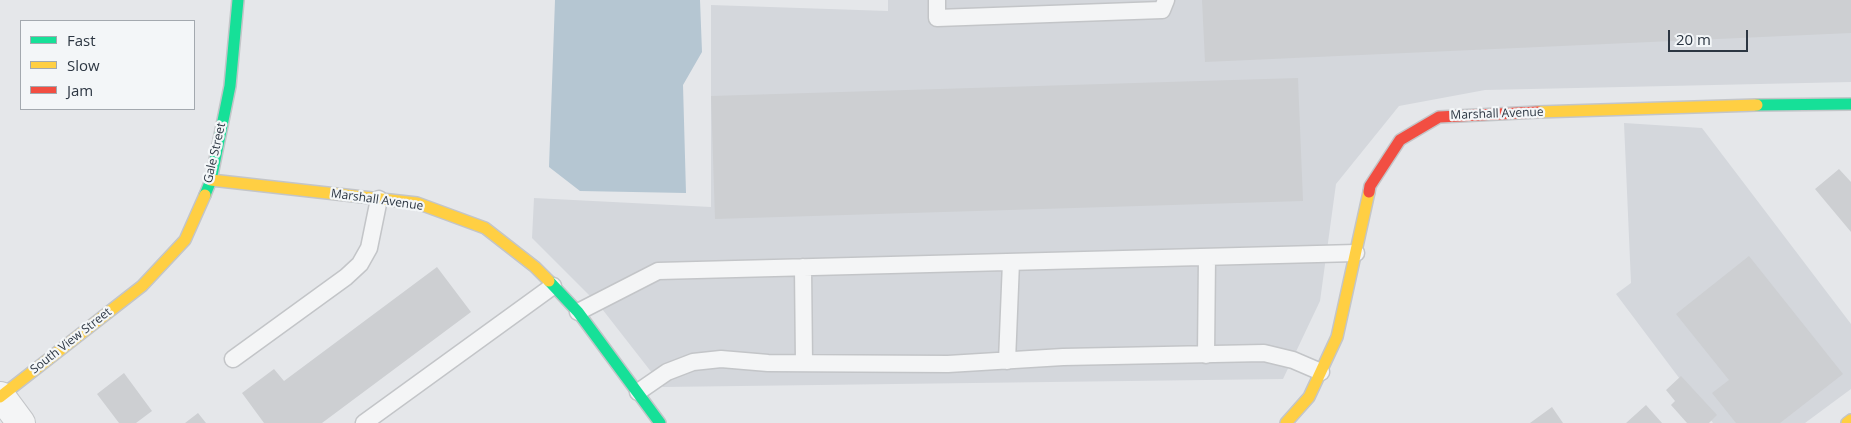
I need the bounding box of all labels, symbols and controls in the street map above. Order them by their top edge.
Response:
legend [20,20,195,110]
scale bar [1671,20,1751,52]
text: 20 m [1676,29,1711,49]
text: Fast [67,30,96,50]
text: Slow [67,55,100,75]
text: Jam [67,80,93,100]
street label: Marshall Avenue [1450,105,1544,123]
street label: Gale Street [201,121,229,185]
street label: Marshall Avenue [330,186,424,214]
street label: South View Street [28,305,114,377]

